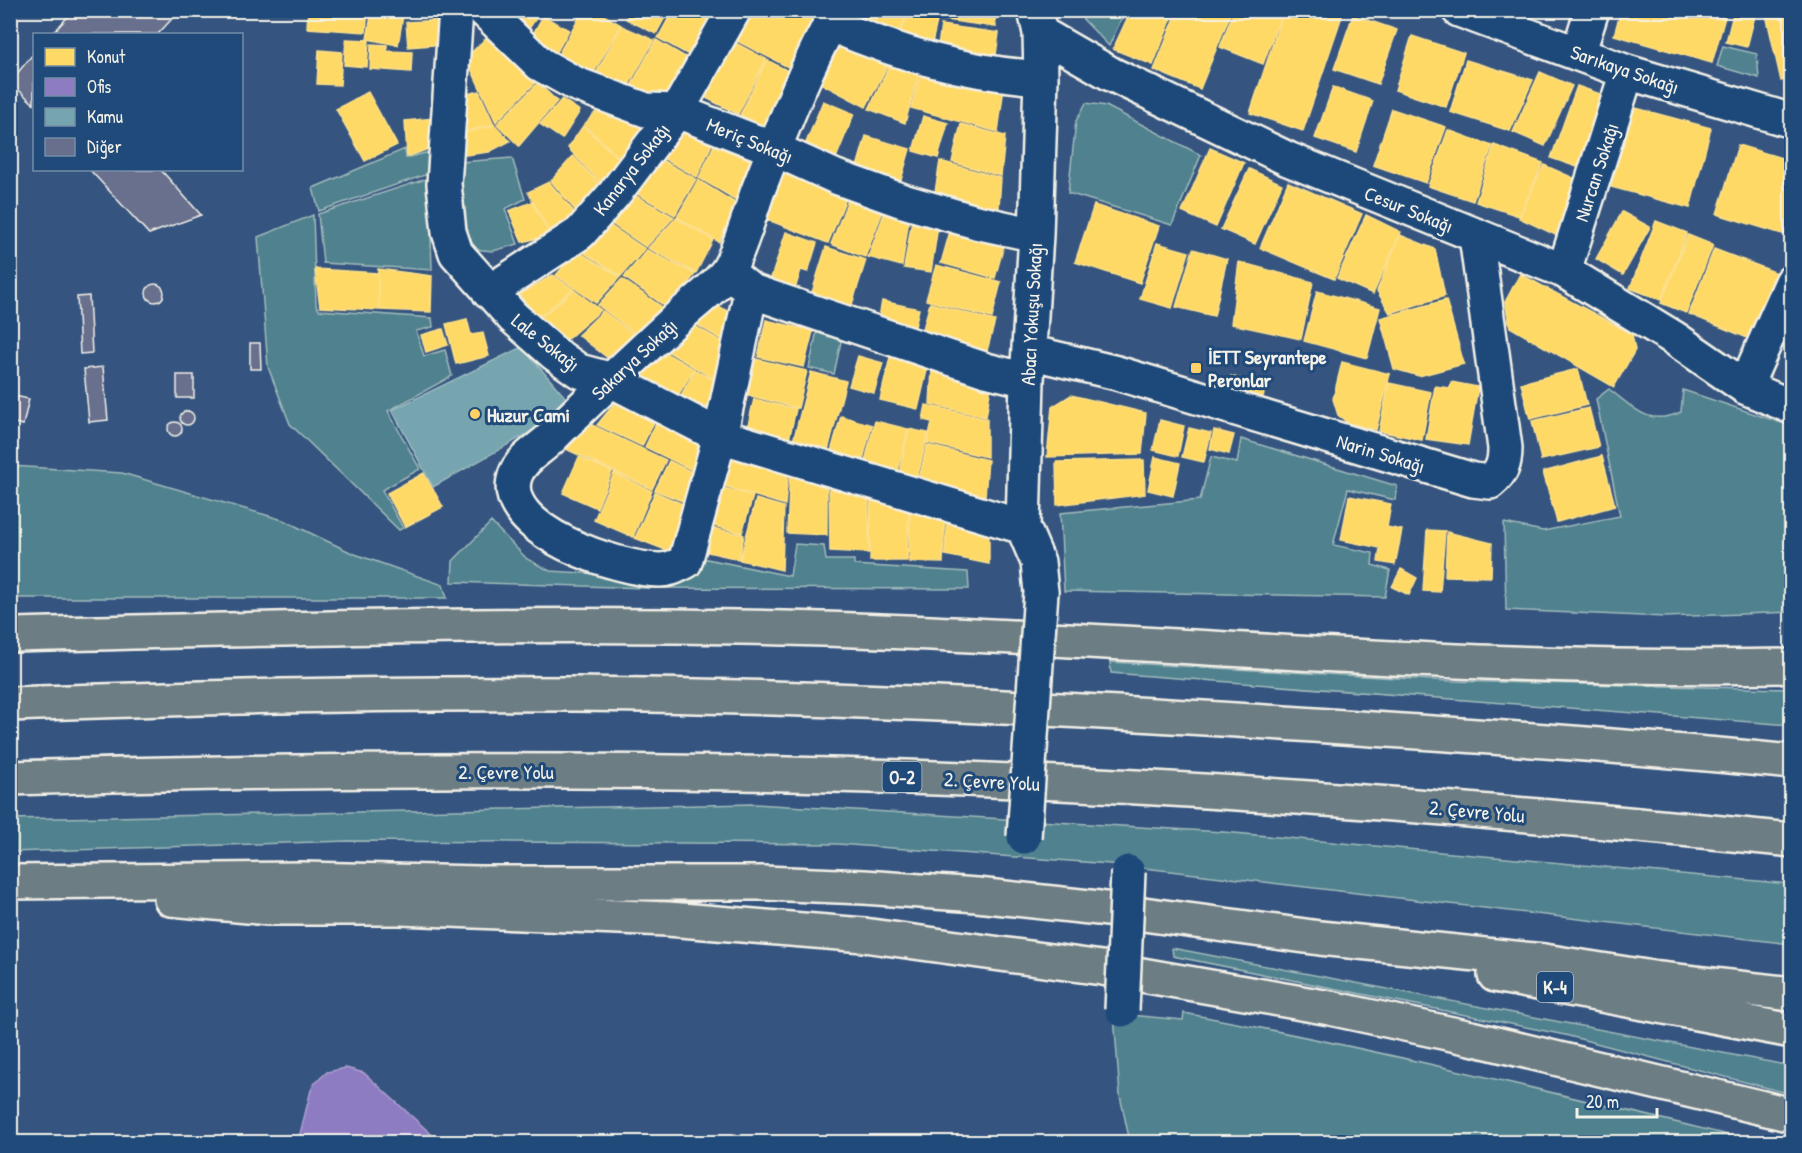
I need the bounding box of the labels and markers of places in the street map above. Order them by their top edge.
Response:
place label: İETT Seyrantepe Peronlar [1208,343,1326,393]
marker: İETT Seyrantepe Peronlar [1189,361,1203,375]
place label: Huzur Cami [487,401,570,428]
marker: Huzur Cami [468,407,482,421]

